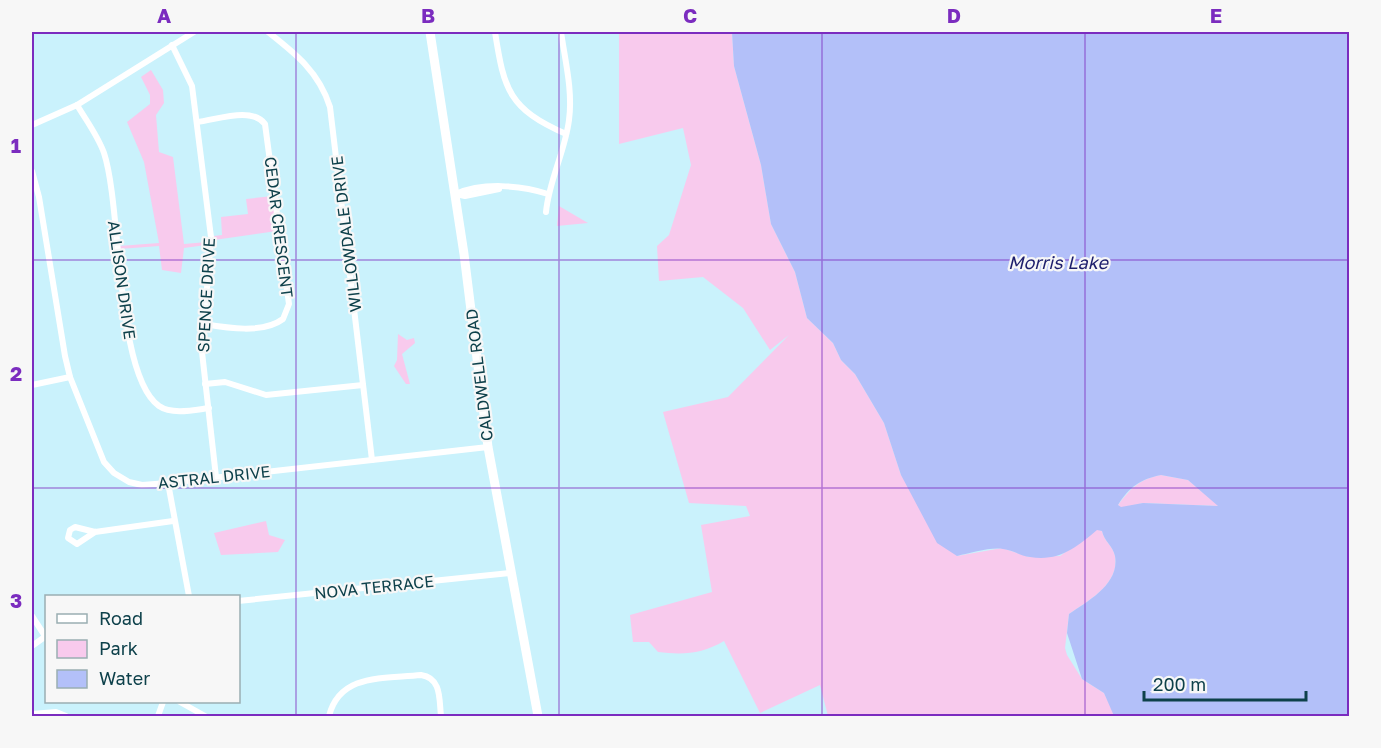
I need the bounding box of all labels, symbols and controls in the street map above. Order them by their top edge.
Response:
text: A [157,3,171,27]
text: B [421,3,435,27]
text: C [683,3,697,27]
text: D [947,3,961,27]
text: E [1210,3,1222,27]
text: 1 [11,133,21,157]
street label: WILLOWDALE DRIVE [327,155,365,313]
street label: CEDAR CRESCENT [260,156,298,299]
street label: ALLISON DRIVE [104,219,140,341]
street label: SPENCE DRIVE [193,237,219,353]
water label: Morris Lake [1008,251,1110,273]
street label: CALDWELL ROAD [461,308,497,442]
text: 2 [10,361,22,385]
street label: ASTRAL DRIVE [157,461,271,493]
street label: NOVA TERRACE [313,571,435,603]
text: 3 [10,588,22,612]
legend [45,595,240,703]
text: Road [99,607,143,629]
text: Park [99,637,138,659]
scale bar [1144,664,1306,702]
text: Water [99,667,150,689]
text: 200 m [1153,673,1206,695]

